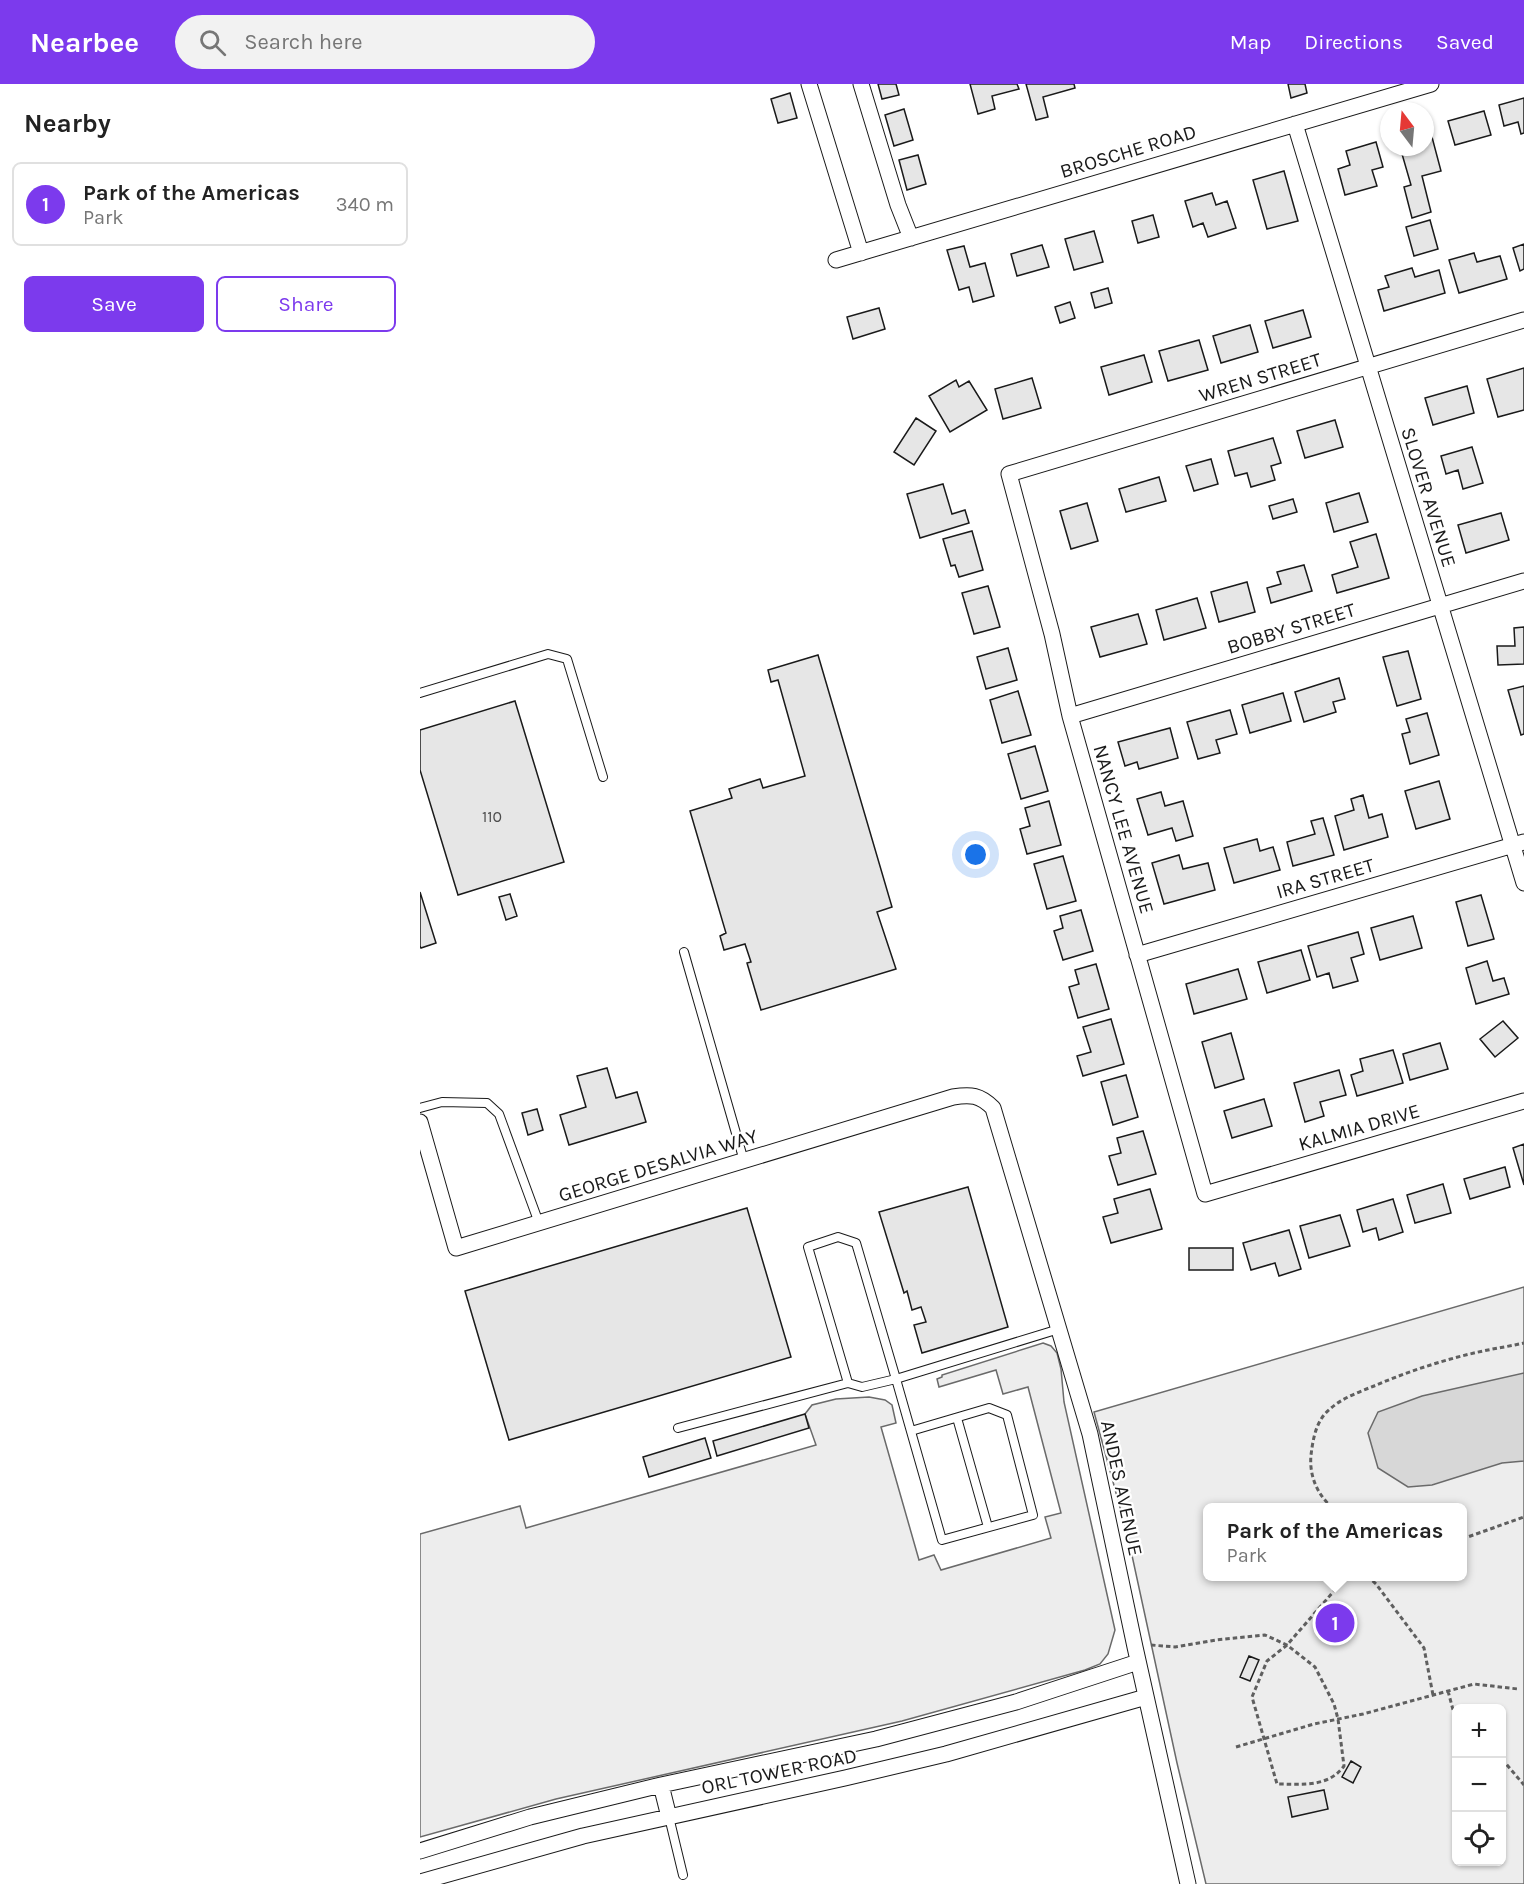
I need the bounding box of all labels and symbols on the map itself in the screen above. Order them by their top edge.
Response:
north arrow [1380,102,1434,156]
street label: BROSCHE ROAD [1057,120,1199,183]
street label: WREN STREET [1196,348,1324,407]
street label: SLOVER AVENUE [1396,424,1461,570]
street label: BOBBY STREET [1224,598,1358,659]
street label: NANCY LEE AVENUE [1088,742,1159,916]
house number: 110 [482,807,502,826]
your location [961,840,990,869]
street label: IRA STREET [1273,854,1377,903]
street label: KALMIA DRIVE [1296,1099,1423,1156]
street label: GEORGE DESALVIA WAY [556,1124,760,1207]
street label: ANDES AVENUE [1096,1418,1147,1558]
pin: 1 [1316,1600,1354,1646]
street label: ORL TOWER ROAD [699,1744,859,1799]

